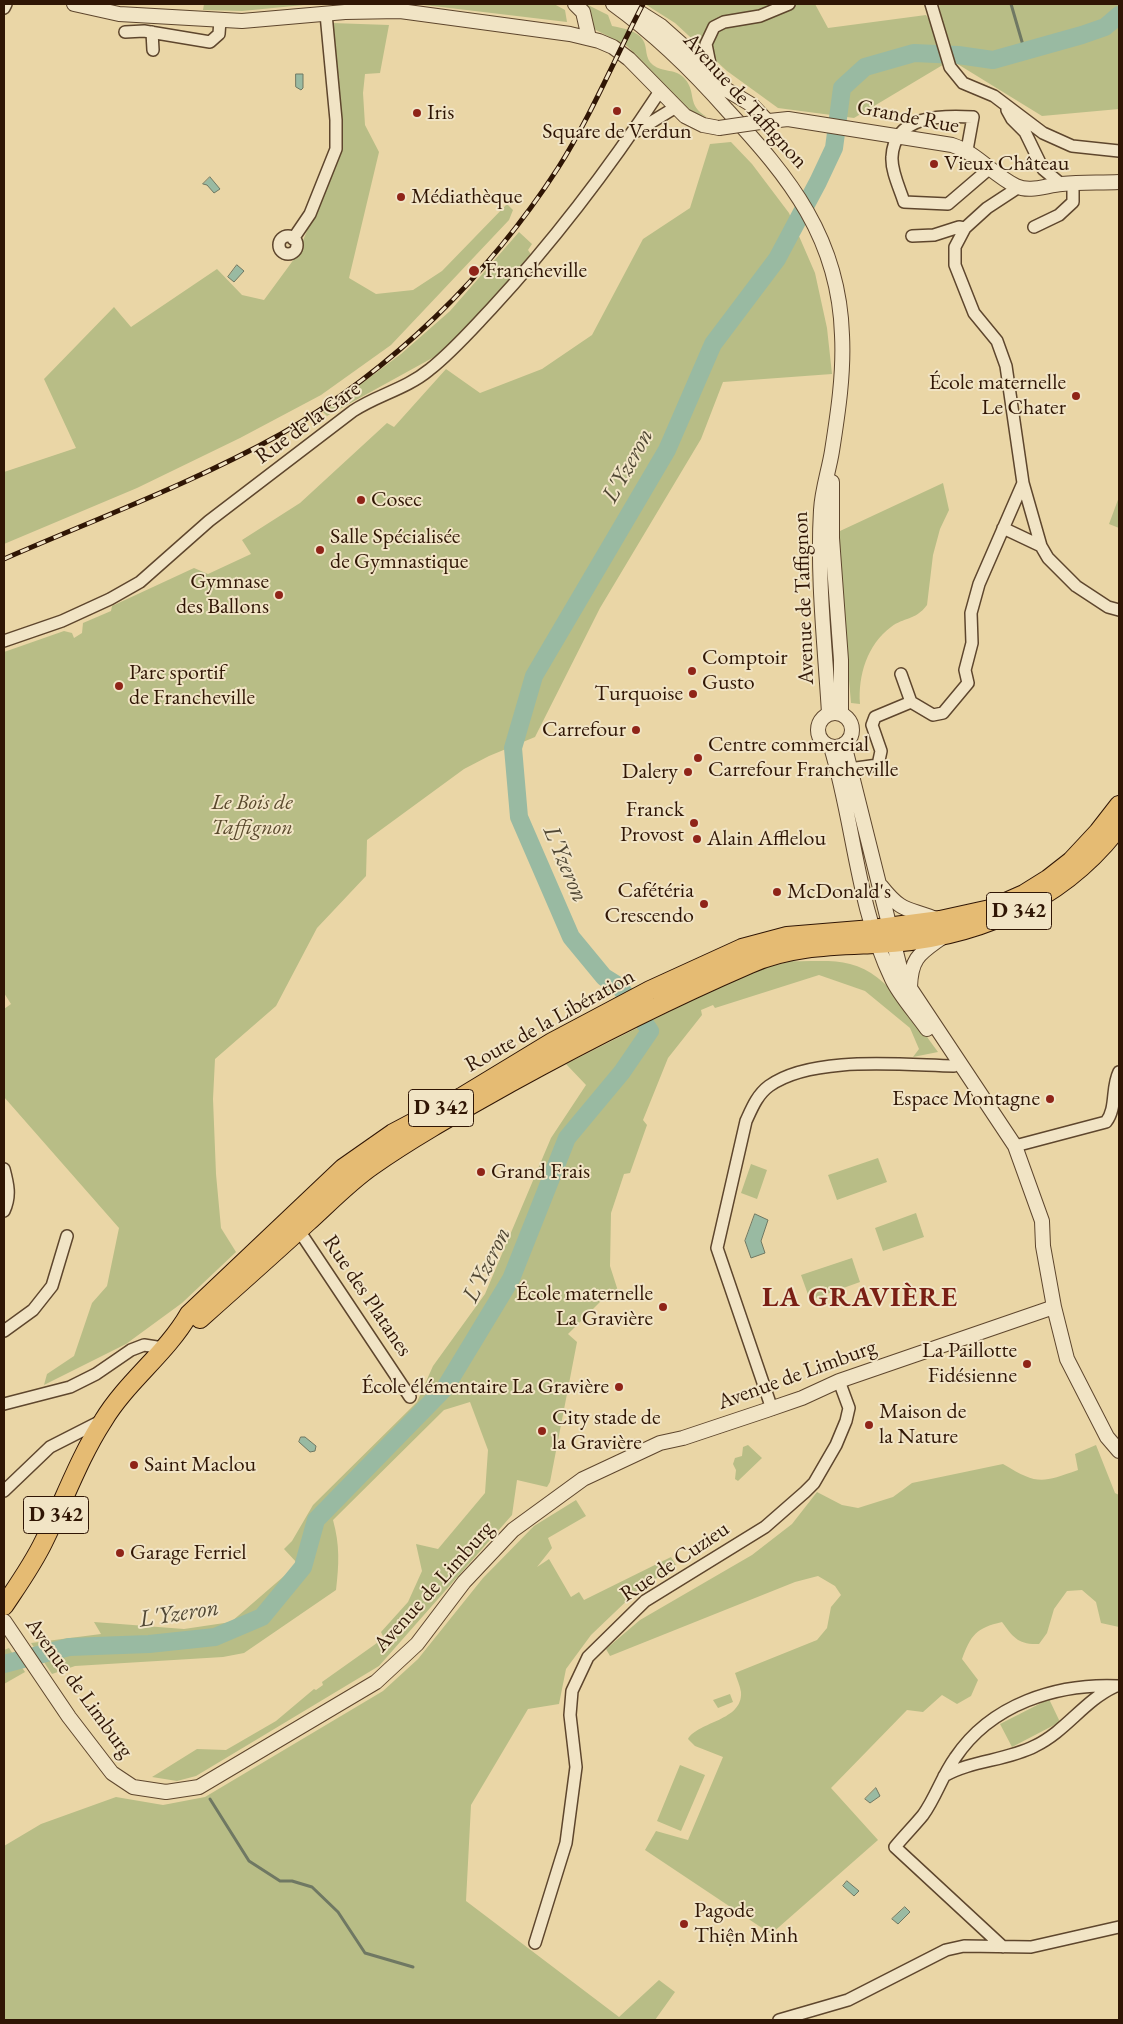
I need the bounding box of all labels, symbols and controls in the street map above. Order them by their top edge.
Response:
street label: Avenue de Taffignon [677,28,813,174]
street label: Grande Rue [855,94,961,140]
place label: Iris [427,100,454,126]
marker: Square de Verdun [611,105,623,117]
marker: Iris [411,107,423,119]
place label: Square de Verdun [542,119,692,145]
place label: Vieux Château [944,151,1069,177]
marker: Vieux Château [928,158,940,170]
place label: Médiathèque [411,184,522,210]
marker: Médiathèque [395,191,407,203]
place label: Francheville [485,258,587,284]
marker: Francheville [467,264,481,278]
place label: École maternelle Le Chater [929,370,1066,422]
street label: Rue de la Gare [250,376,366,470]
marker: École maternelle Le Chater [1070,390,1082,402]
water label: L'Yzeron [596,424,660,508]
place label: Cosec [371,487,422,513]
marker: Cosec [355,494,367,506]
street label: Avenue de Taffignon [788,511,820,685]
place label: Salle Spécialisée de Gymnastique [330,524,468,576]
marker: Salle Spécialisée de Gymnastique [314,544,326,556]
place label: Gymnase des Ballons [176,569,269,620]
marker: Gymnase des Ballons [273,589,285,601]
place label: Comptoir Gusto [702,645,788,696]
place label: Parc sportif de Francheville [129,660,255,711]
marker: Comptoir Gusto [686,665,698,677]
marker: Parc sportif de Francheville [113,680,125,692]
place label: Turquoise [594,681,683,707]
marker: Turquoise [687,688,699,700]
place label: Carrefour [542,717,626,743]
marker: Carrefour [630,724,642,736]
place label: Centre commercial Carrefour Francheville [708,732,898,784]
marker: Centre commercial Carrefour Francheville [692,752,704,764]
place label: Dalery [622,759,678,785]
marker: Dalery [682,766,694,778]
park label: Le Bois de Taffignon [211,790,293,841]
place label: Franck Provost [620,797,684,848]
marker: Franck Provost [688,817,700,829]
water label: L'Yzeron [536,821,594,907]
place label: Alain Afflelou [707,826,826,852]
marker: Alain Afflelou [691,833,703,845]
place label: Cafétéria Crescendo [605,878,694,929]
place label: McDonald's [787,879,891,905]
marker: McDonald's [771,886,783,898]
road number: D 342 [986,892,1052,929]
marker: Cafétéria Crescendo [698,898,710,910]
street label: Route de la Libération [461,963,639,1079]
place label: Espace Montagne [892,1086,1040,1112]
road number: D 342 [408,1090,474,1126]
marker: Espace Montagne [1044,1093,1056,1105]
place label: Grand Frais [491,1159,590,1185]
marker: Grand Frais [475,1166,487,1178]
water label: L'Yzeron [456,1223,518,1307]
street label: Rue des Platanes [317,1230,417,1362]
place label: École maternelle La Gravière [516,1281,653,1332]
district label: LA GRAVIÈRE [761,1281,959,1315]
marker: École maternelle La Gravière [657,1301,669,1313]
street label: Avenue de Limburg [714,1334,880,1416]
place label: La Paillotte Fidésienne [922,1338,1017,1390]
marker: La Paillotte Fidésienne [1021,1358,1033,1370]
place label: École élémentaire La Gravière [361,1374,609,1400]
marker: École élémentaire La Gravière [613,1381,625,1393]
place label: Maison de la Nature [879,1399,966,1450]
place label: City stade de la Gravière [552,1405,661,1456]
marker: Maison de la Nature [863,1419,875,1431]
marker: City stade de la Gravière [536,1425,548,1437]
place label: Saint Maclou [144,1452,256,1478]
marker: Saint Maclou [128,1459,140,1471]
road number: D 342 [23,1496,88,1534]
street label: Avenue de Limburg [368,1516,500,1658]
street label: Rue de Cuzieu [616,1516,734,1608]
place label: Garage Ferriel [130,1540,247,1566]
marker: Garage Ferriel [114,1547,126,1559]
water label: L'Yzeron [137,1593,221,1635]
street label: Avenue de Limburg [19,1613,139,1763]
place label: Pagode Thiện Minh [694,1898,798,1950]
marker: Pagode Thiện Minh [678,1918,690,1930]

